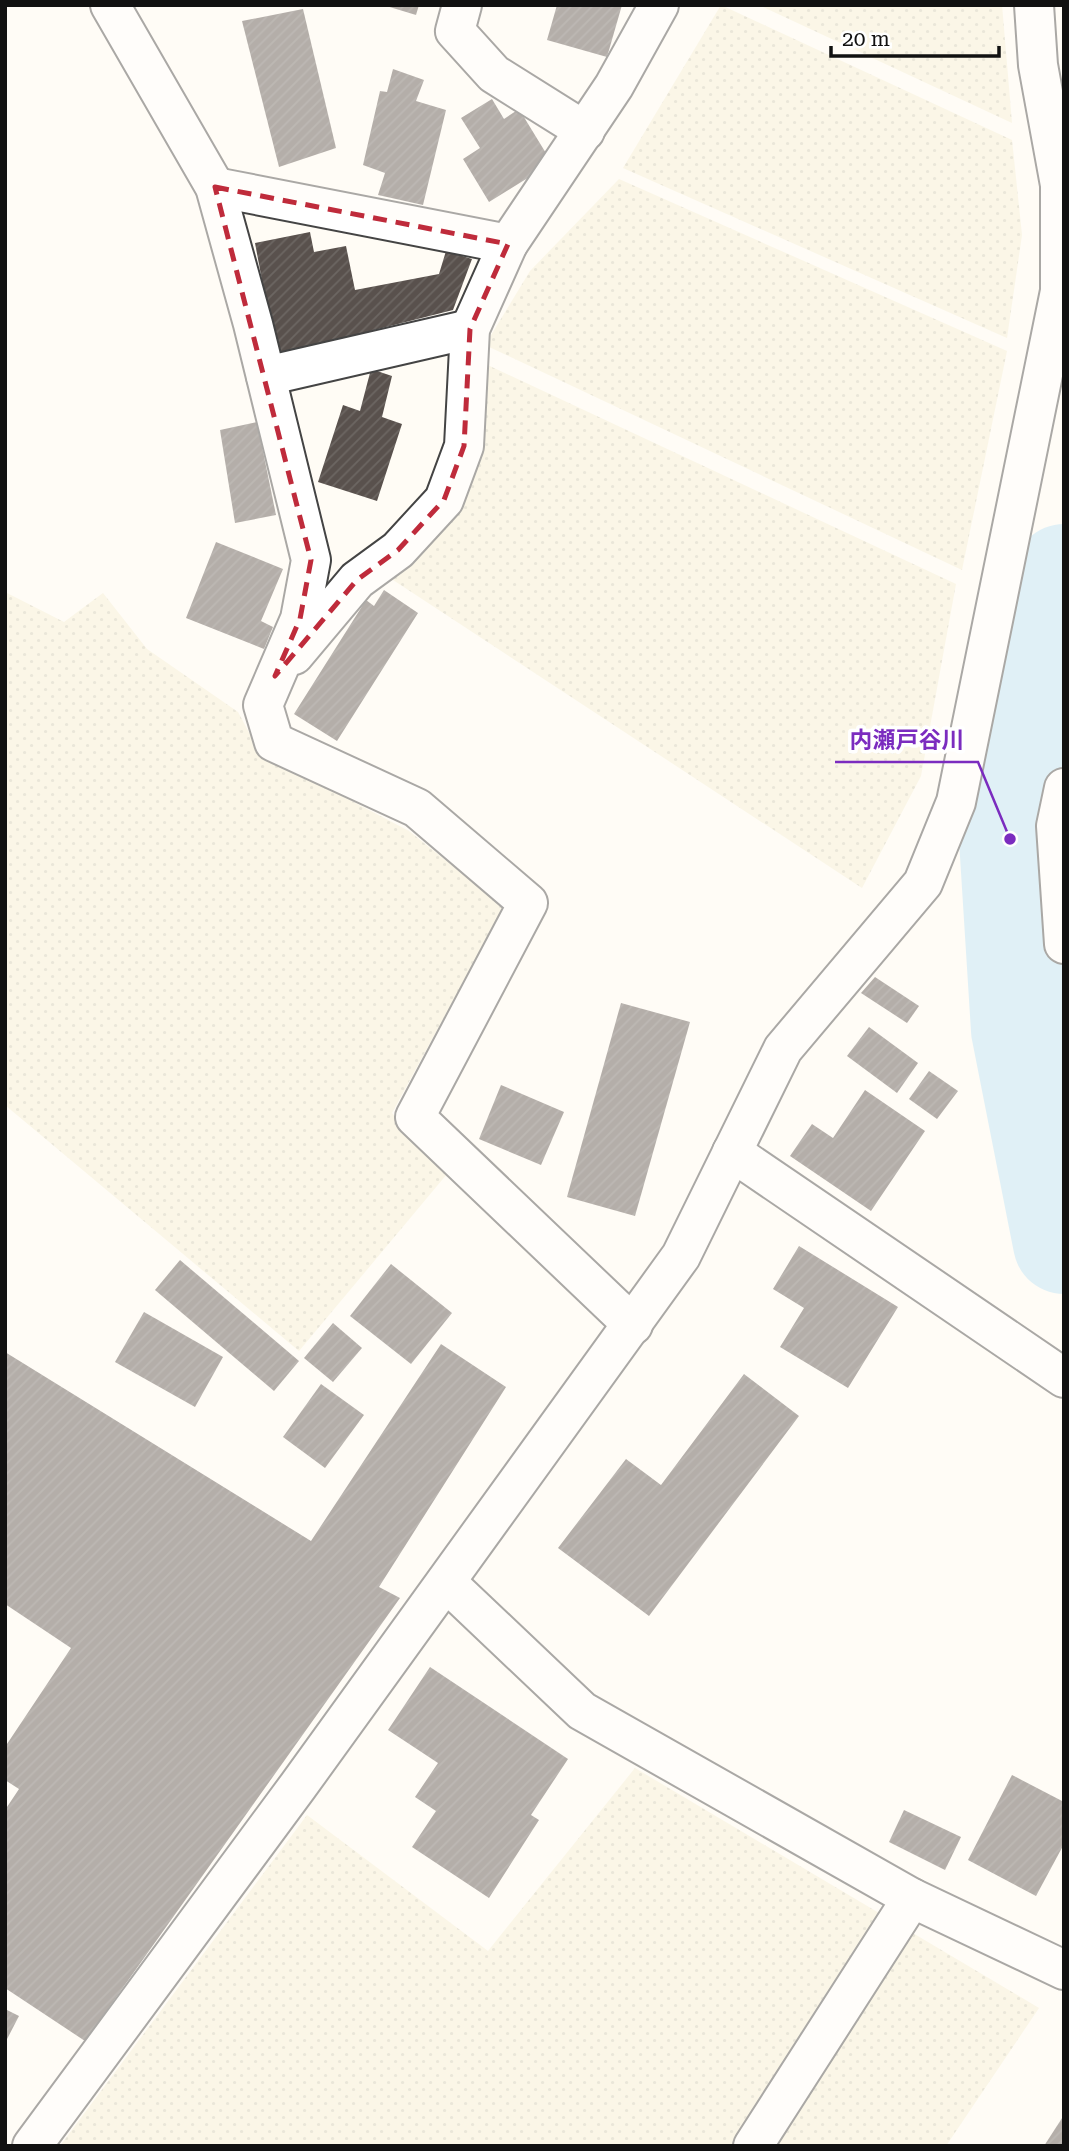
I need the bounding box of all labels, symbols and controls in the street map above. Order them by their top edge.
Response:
scale bar [831,14,999,58]
text: 20 m [842,27,890,51]
callout: 内瀬戸谷川 [835,718,978,762]
text: 内瀬戸谷川 [850,727,965,754]

